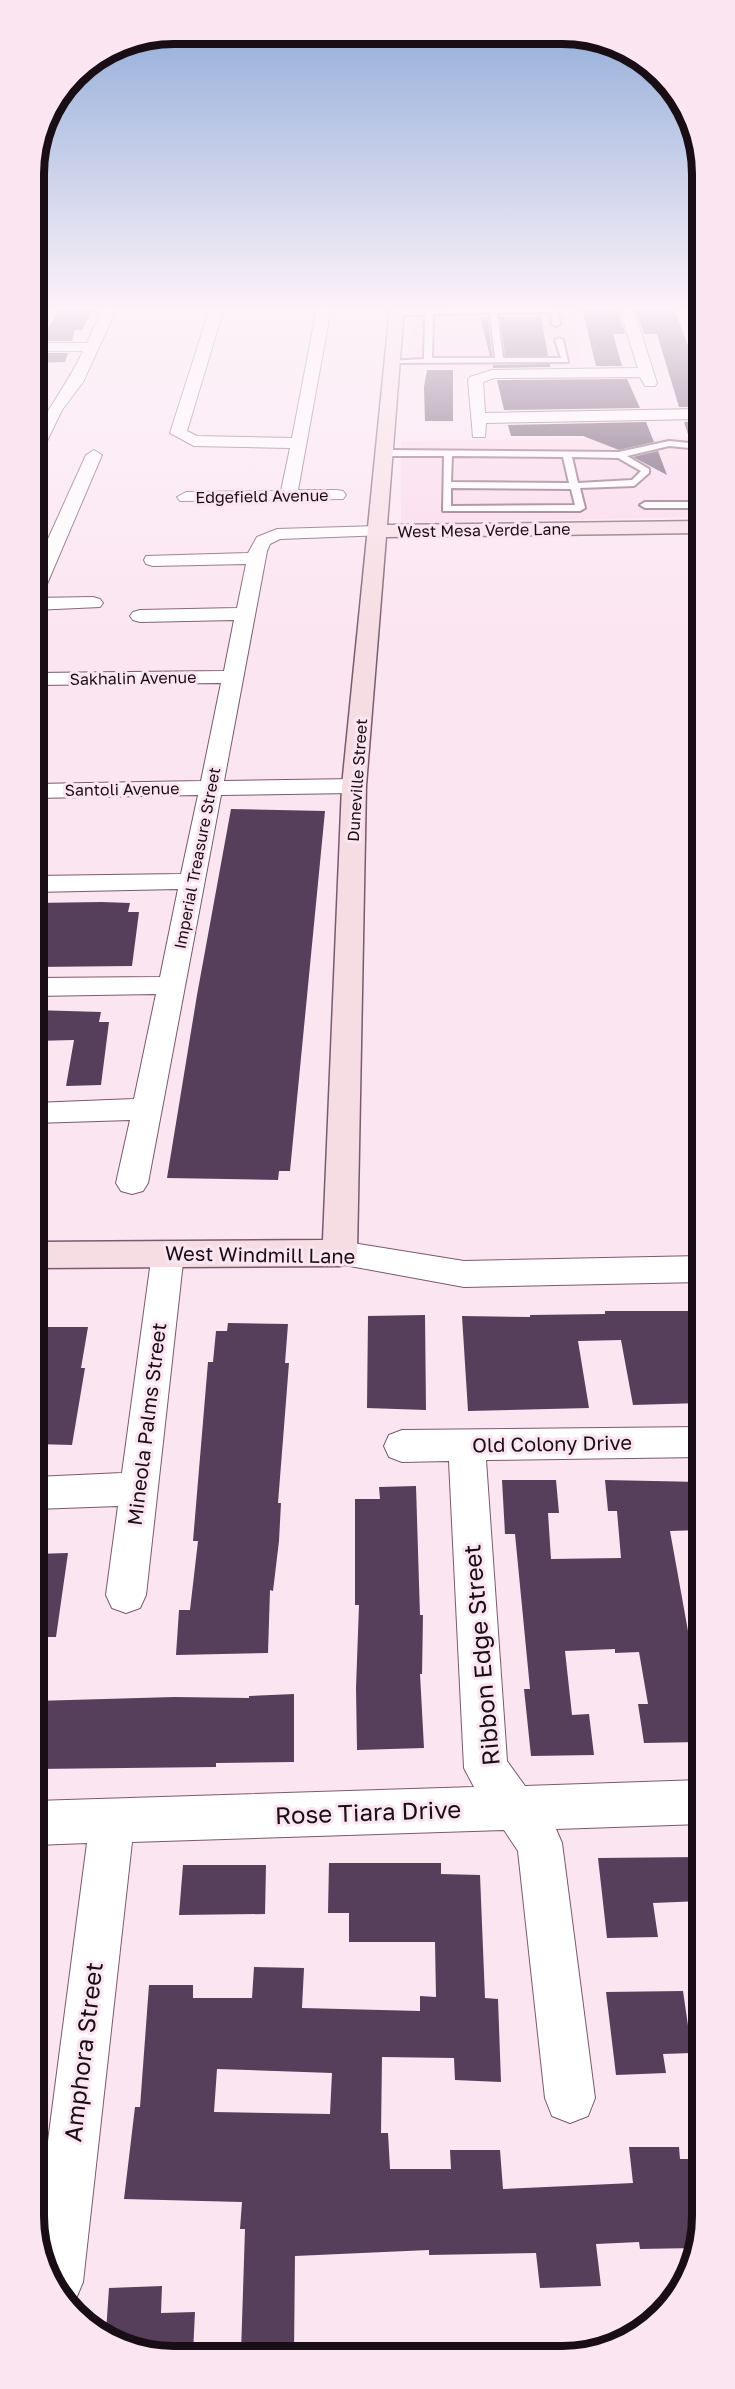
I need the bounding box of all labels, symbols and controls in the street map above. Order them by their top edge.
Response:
street label: Edgefield Avenue [195,485,329,507]
street label: West Mesa Verde Lane [397,518,571,542]
street label: Sakhalin Avenue [69,667,197,689]
street label: Duneville Street [343,718,371,842]
street label: Imperial Treasure Street [170,765,224,951]
street label: Santoli Avenue [64,778,180,800]
street label: West Windmill Lane [165,1240,355,1268]
street label: Mineola Palms Street [122,1321,170,1527]
street label: Old Colony Drive [472,1430,632,1456]
street label: Ribbon Edge Street [456,1543,505,1767]
street label: Rose Tiara Drive [274,1794,461,1829]
street label: Amphora Street [57,1960,108,2143]

